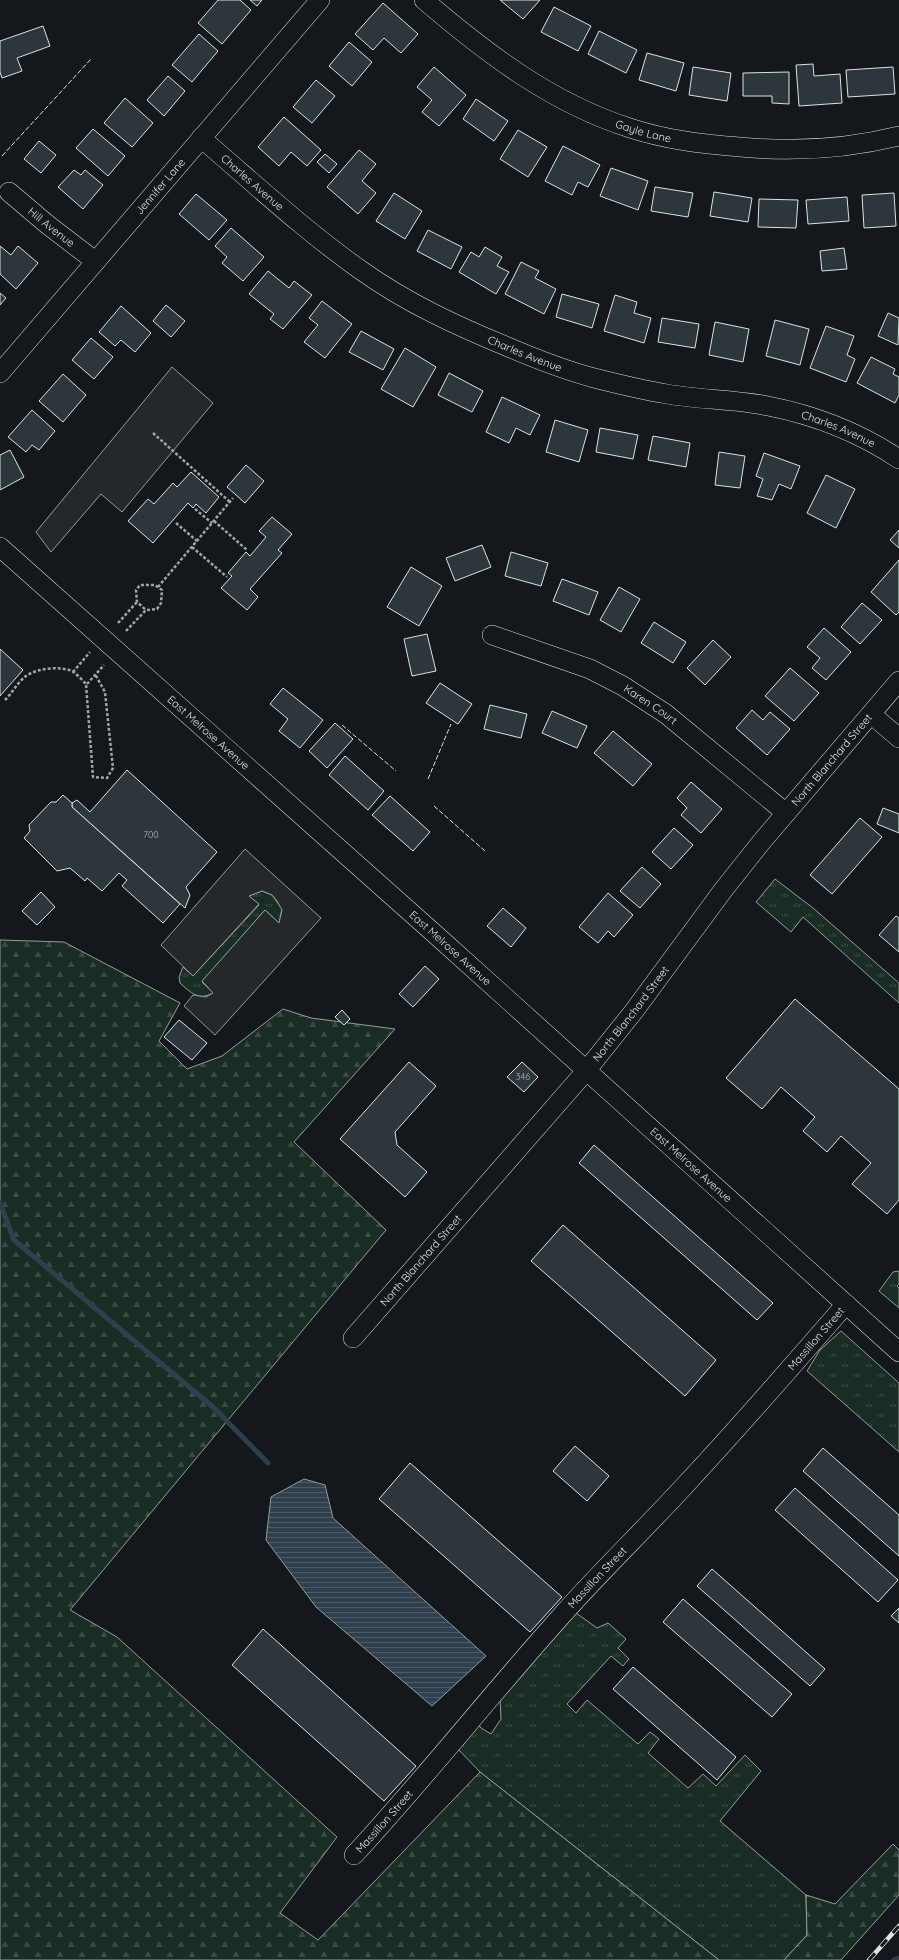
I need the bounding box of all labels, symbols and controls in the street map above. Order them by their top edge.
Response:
street label: Gayle Lane [613,117,673,145]
street label: Charles Avenue [218,151,287,214]
street label: Jennifer Lane [132,155,188,217]
street label: Hill Avenue [25,204,78,250]
street label: Charles Avenue [486,332,564,375]
street label: Charles Avenue [800,408,878,450]
street label: Karen Court [621,681,680,728]
street label: East Melrose Avenue [164,692,252,773]
street label: North Blanchard Street [788,711,875,809]
house number: 700 [143,829,159,840]
street label: East Melrose Avenue [406,908,494,988]
street label: North Blanchard Street [589,963,672,1064]
house number: 346 [516,1071,530,1082]
street label: East Melrose Avenue [647,1124,735,1205]
street label: North Blanchard Street [377,1212,465,1309]
street label: Massillon Street [785,1304,847,1373]
street label: Massillon Street [565,1544,630,1611]
street label: Massillon Street [352,1787,416,1856]

